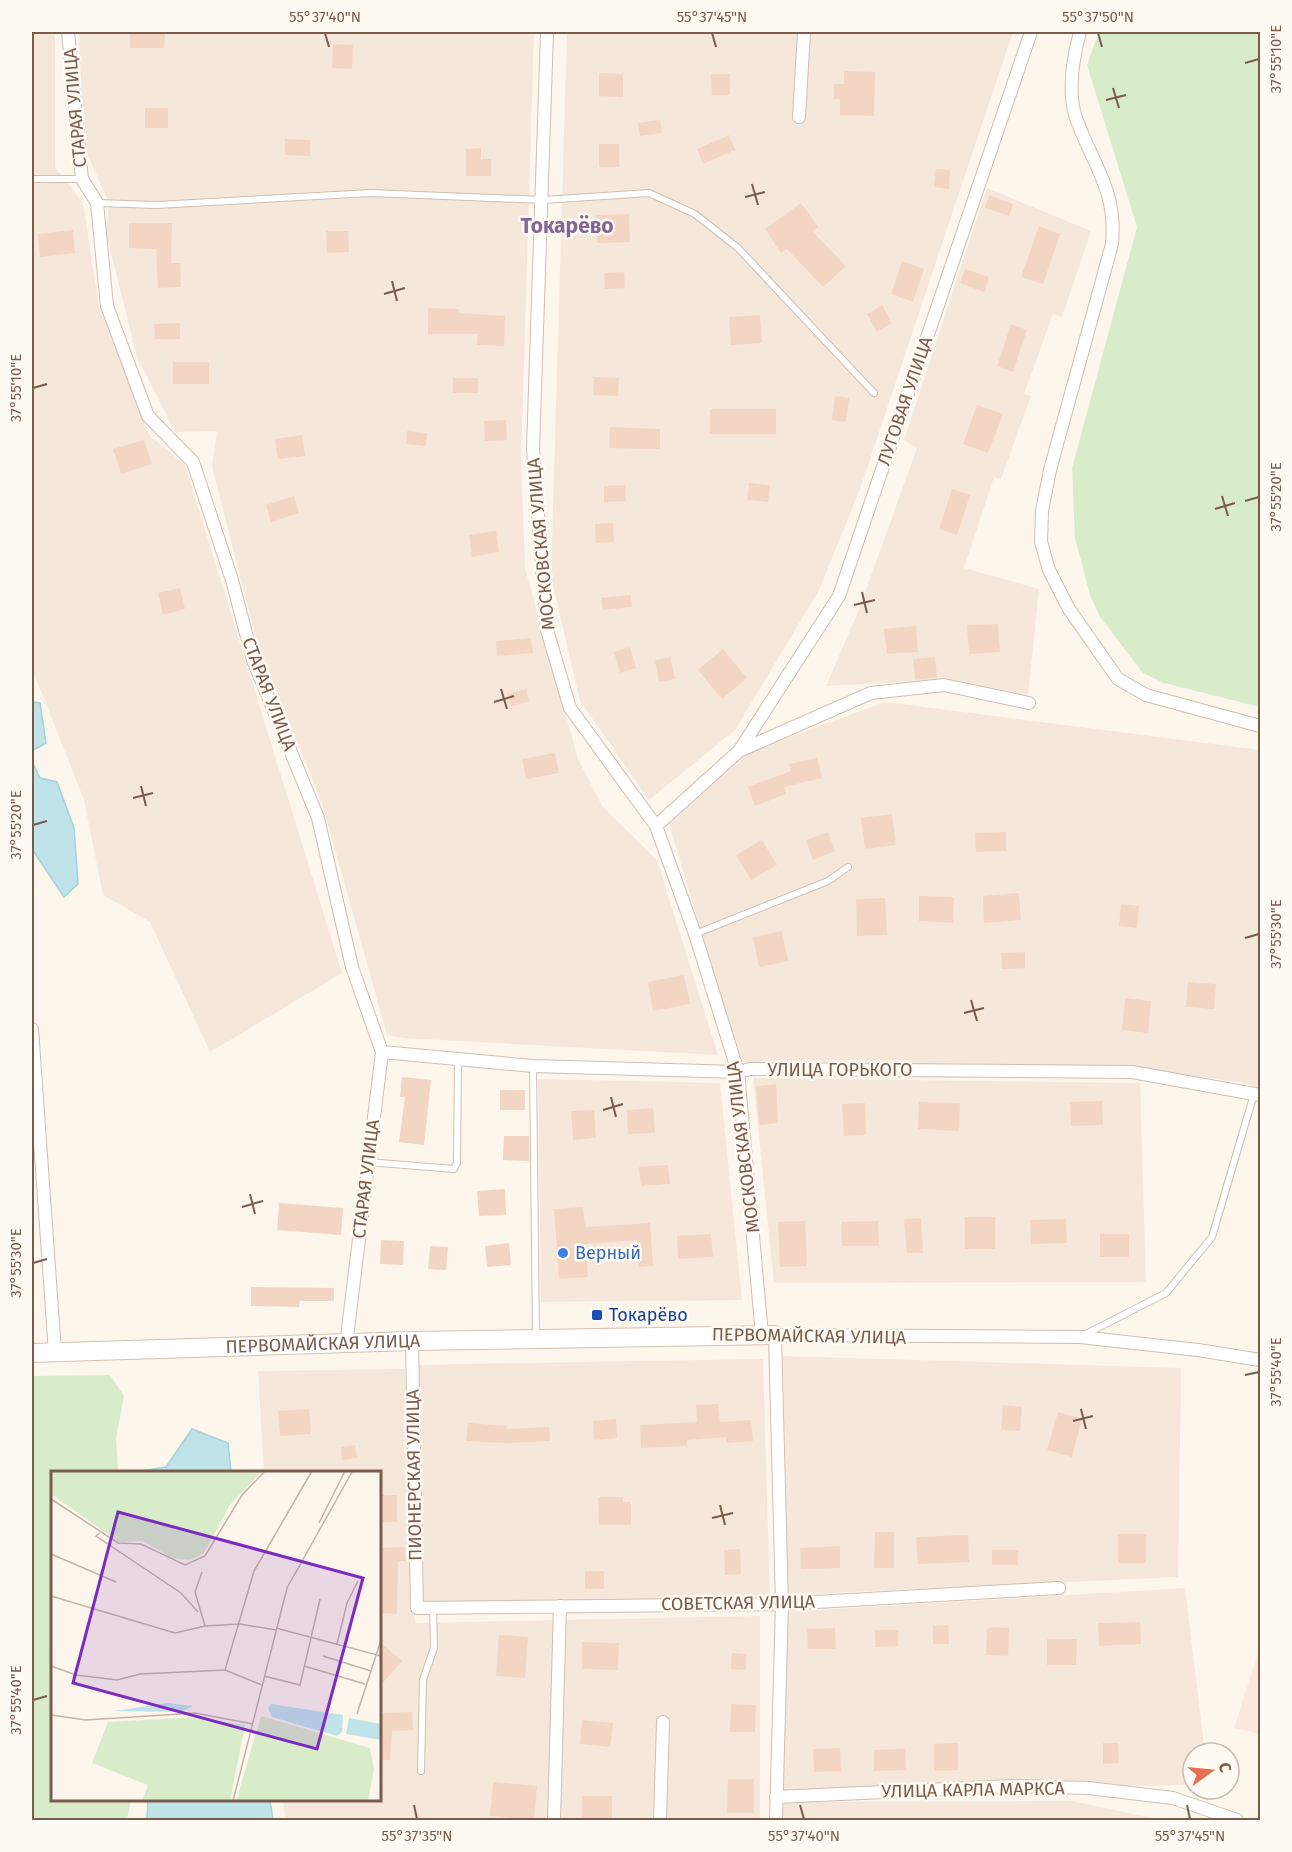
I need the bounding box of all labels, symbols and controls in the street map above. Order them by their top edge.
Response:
text: 55°37'40"N [289,8,361,26]
text: 55°37'45"N [677,8,747,26]
text: 55°37'50"N [1062,8,1134,26]
text: 37°55'10"E [1267,25,1285,93]
street label: СТАРАЯ УЛИЦА [59,47,91,169]
district label: Токарёво [520,213,614,239]
street label: ЛУГОВАЯ УЛИЦА [873,333,938,468]
text: 37°55'10"E [7,354,25,422]
street label: МОСКОВСКАЯ УЛИЦА [522,456,559,631]
text: 37°55'20"E [1267,462,1285,532]
street label: СТАРАЯ УЛИЦА [237,634,301,754]
text: 37°55'20"E [7,790,25,860]
text: 37°55'30"E [1267,899,1285,969]
street label: МОСКОВСКАЯ УЛИЦА [721,1059,764,1234]
street label: УЛИЦА ГОРЬКОГО [767,1059,913,1081]
street label: СТАРАЯ УЛИЦА [348,1118,384,1240]
text: 37°55'30"E [7,1228,25,1298]
place label: Верный [575,1242,641,1264]
marker: Верный [556,1246,570,1260]
place label: Токарёво [609,1304,688,1326]
marker: Токарёво [590,1308,604,1322]
street label: ПЕРВОМАЙСКАЯ УЛИЦА [712,1323,907,1349]
street label: ПЕРВОМАЙСКАЯ УЛИЦА [225,1330,421,1358]
text: 37°55'40"E [1267,1337,1285,1407]
street label: ПИОНЕРСКАЯ УЛИЦА [401,1388,426,1561]
inset map [51,1471,381,1801]
street label: СОВЕТСКАЯ УЛИЦА [661,1591,816,1615]
text: 37°55'40"E [7,1665,25,1735]
north arrow [1181,1741,1241,1801]
text: С [1215,1760,1236,1775]
street label: УЛИЦА КАРЛА МАРКСА [881,1777,1065,1803]
text: 55°37'35"N [382,1827,452,1845]
text: 55°37'40"N [768,1827,840,1845]
text: 55°37'45"N [1155,1827,1225,1845]

